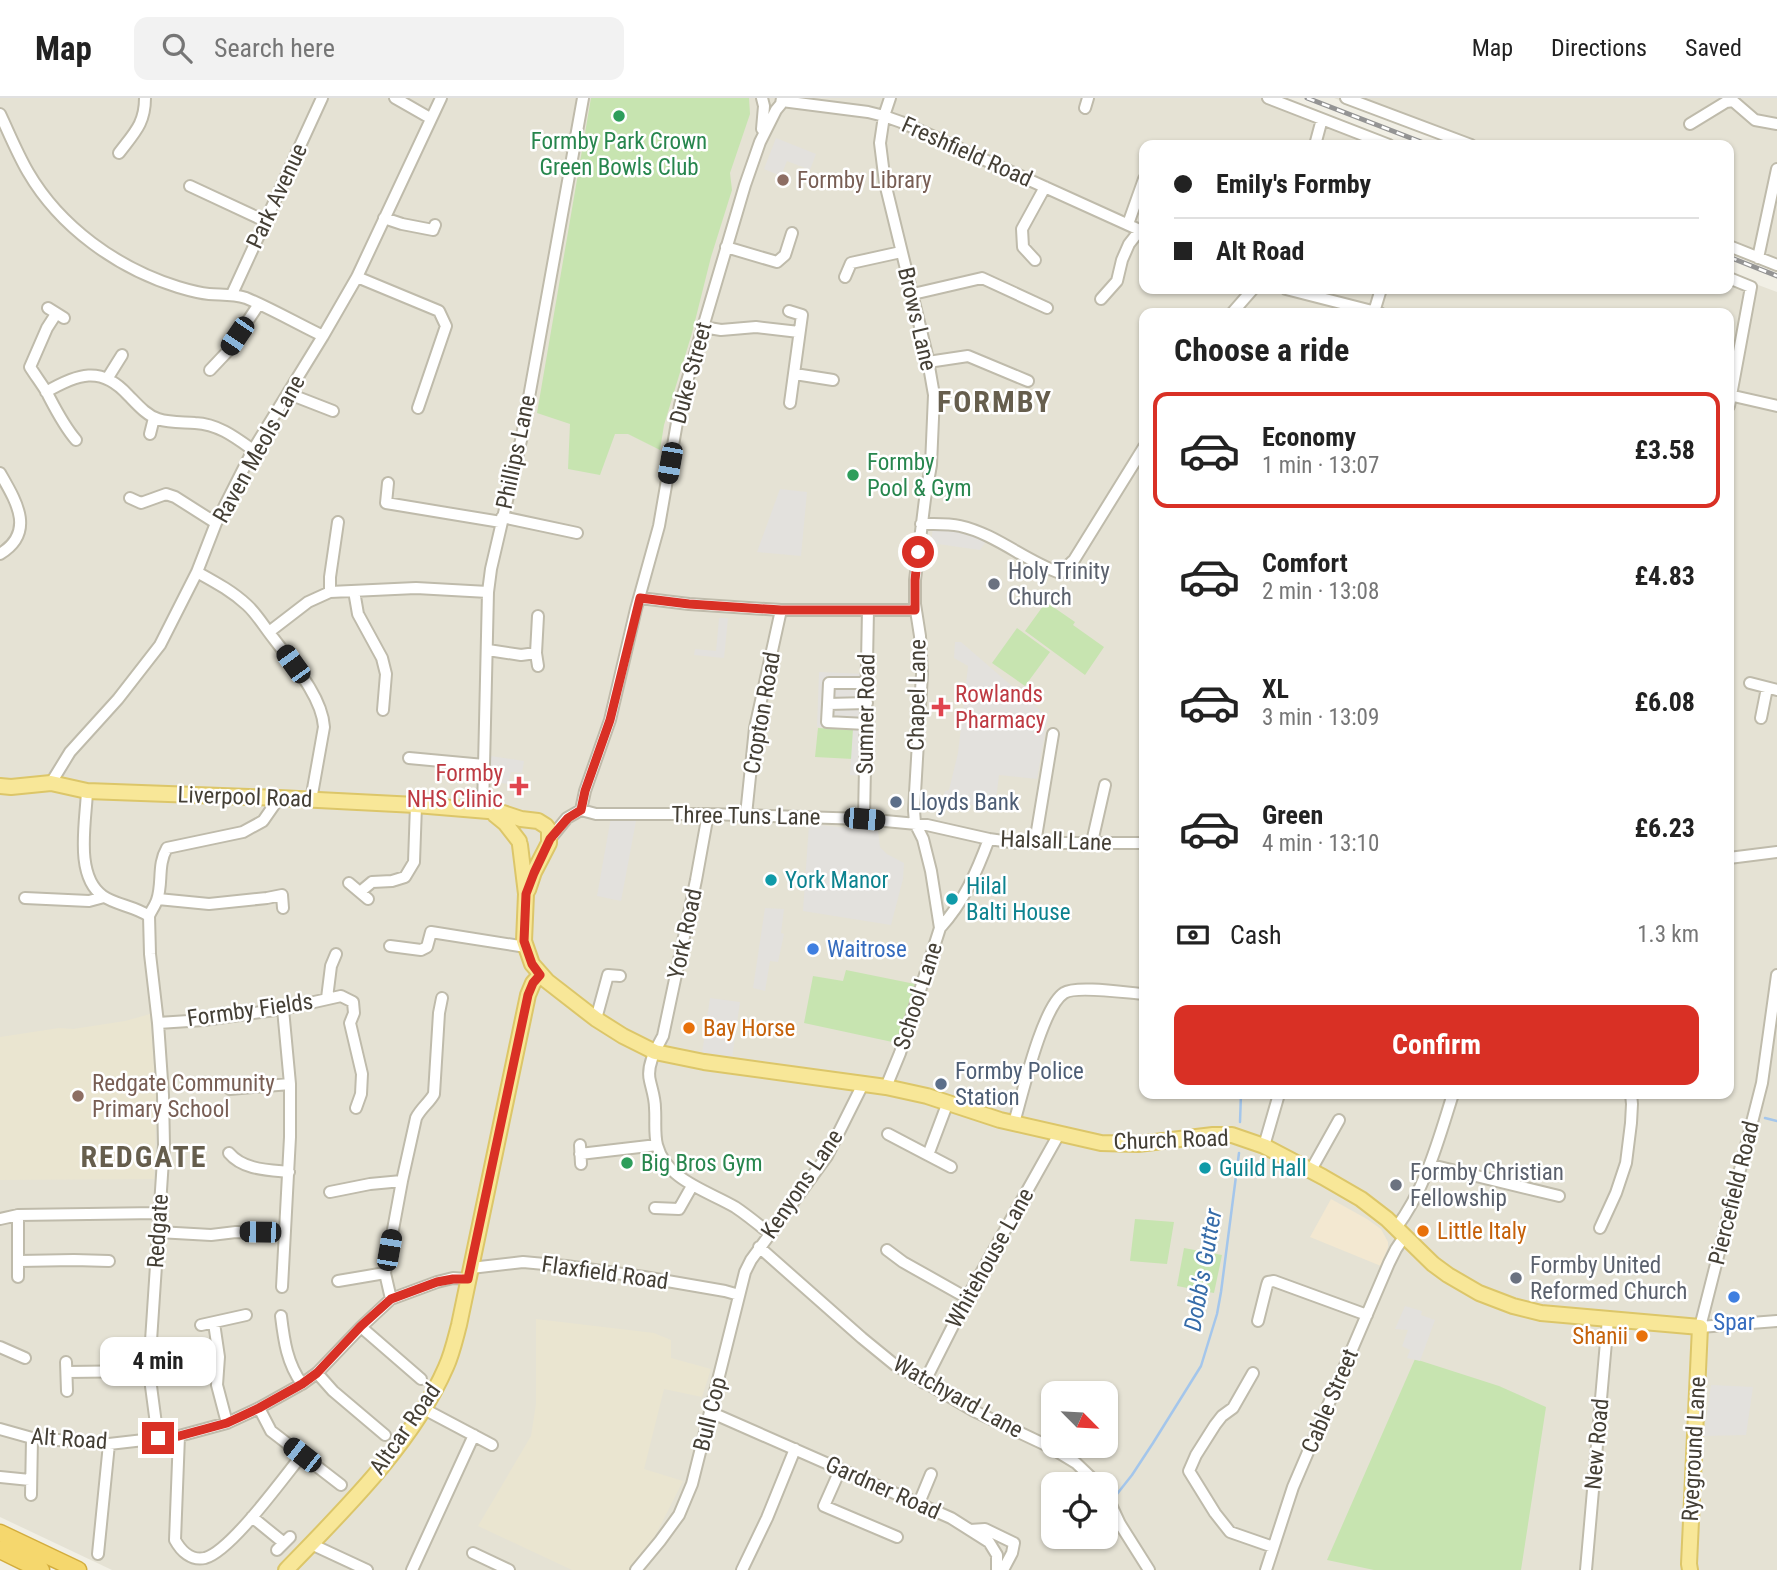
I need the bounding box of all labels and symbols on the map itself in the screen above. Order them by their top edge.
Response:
marker: Formby Park Crown Green Bowls Club [611,108,627,124]
street label: Freshfield Road [897,111,1037,193]
place label: Formby Park Crown Green Bowls Club [531,128,707,181]
street label: Park Avenue [241,139,313,253]
place label: Formby Library [797,167,932,194]
marker: Formby Library [775,172,791,188]
street label: Brows Lane [892,265,942,373]
car [217,313,258,359]
street label: Duke Street [664,319,718,427]
street label: Raven Meols Lane [207,370,311,528]
district label: FORMBY [937,384,1053,419]
street label: Phillips Lane [491,392,541,512]
car [657,440,684,486]
place label: Formby Pool & Gym [867,449,972,502]
marker: Formby Pool & Gym [845,467,861,483]
route start [902,536,934,568]
place label: Holy Trinity Church [1008,558,1110,611]
marker: Holy Trinity Church [986,576,1002,592]
street label: Chapel Lane [903,639,931,751]
car [273,641,314,687]
street label: Cropton Road [738,650,786,776]
street label: Sumner Road [851,653,881,775]
place label: Rowlands Pharmacy [955,681,1046,734]
marker: Rowlands Pharmacy [933,699,949,715]
place label: Formby NHS Clinic [407,760,503,813]
marker: Formby NHS Clinic [509,776,529,796]
street label: Liverpool Road [177,781,313,813]
place label: Lloyds Bank [910,789,1020,816]
marker: Lloyds Bank [888,794,904,810]
street label: Three Tuns Lane [671,801,821,831]
car [843,807,886,831]
street label: Halsall Lane [1000,826,1112,856]
place label: York Manor [785,867,889,894]
marker: York Manor [763,872,779,888]
place label: Hilal Balti House [966,873,1070,926]
street label: York Road [662,886,708,982]
marker: Hilal Balti House [944,891,960,907]
place label: Waitrose [827,936,907,963]
street label: School Lane [888,939,948,1053]
marker: Waitrose [805,941,821,957]
street label: Formby Fields [185,988,315,1032]
place label: Bay Horse [703,1015,795,1042]
marker: Bay Horse [681,1020,697,1036]
place label: Formby Police Station [955,1058,1084,1111]
place label: Redgate Community Primary School [92,1070,275,1123]
marker: Formby Police Station [933,1076,949,1092]
marker: Redgate Community Primary School [70,1088,86,1104]
street label: Piercefield Road [1703,1118,1765,1268]
street label: Kenyons Lane [756,1124,848,1244]
street label: Church Road [1113,1124,1229,1156]
district label: REDGATE [81,1139,207,1174]
place label: Big Bros Gym [641,1150,763,1177]
marker: Big Bros Gym [619,1155,635,1171]
place label: Guild Hall [1219,1155,1307,1182]
place label: Formby Christian Fellowship [1410,1159,1564,1212]
marker: Guild Hall [1197,1160,1213,1176]
marker: Formby Christian Fellowship [1388,1177,1404,1193]
street label: Whitehouse Lane [940,1183,1040,1333]
street label: Redgate [142,1193,174,1269]
water label: Dobb's Gutter [1178,1206,1228,1333]
place label: Little Italy [1437,1218,1527,1245]
car [239,1221,282,1243]
marker: Little Italy [1415,1223,1431,1239]
car [376,1227,403,1273]
street label: Flaxfield Road [540,1251,670,1295]
place label: Formby United Reformed Church [1530,1252,1687,1305]
marker: Formby United Reformed Church [1508,1270,1524,1286]
marker: Spar [1726,1289,1742,1305]
place label: Spar [1713,1309,1755,1336]
place label: Shanii [1572,1323,1628,1350]
marker: Shanii [1634,1328,1650,1344]
callout: 4 min [100,1336,216,1386]
street label: Cable Street [1296,1345,1364,1457]
street label: Watchyard Lane [888,1350,1028,1444]
street label: Bull Cop [688,1374,732,1454]
street label: Ryeground Lane [1677,1376,1711,1522]
street label: Altcar Road [364,1378,446,1480]
north arrow [1041,1381,1118,1458]
street label: New Road [1580,1397,1614,1491]
route end [142,1422,174,1454]
street label: Alt Road [30,1423,108,1455]
car [279,1434,326,1476]
street label: Gardner Road [821,1451,945,1525]

